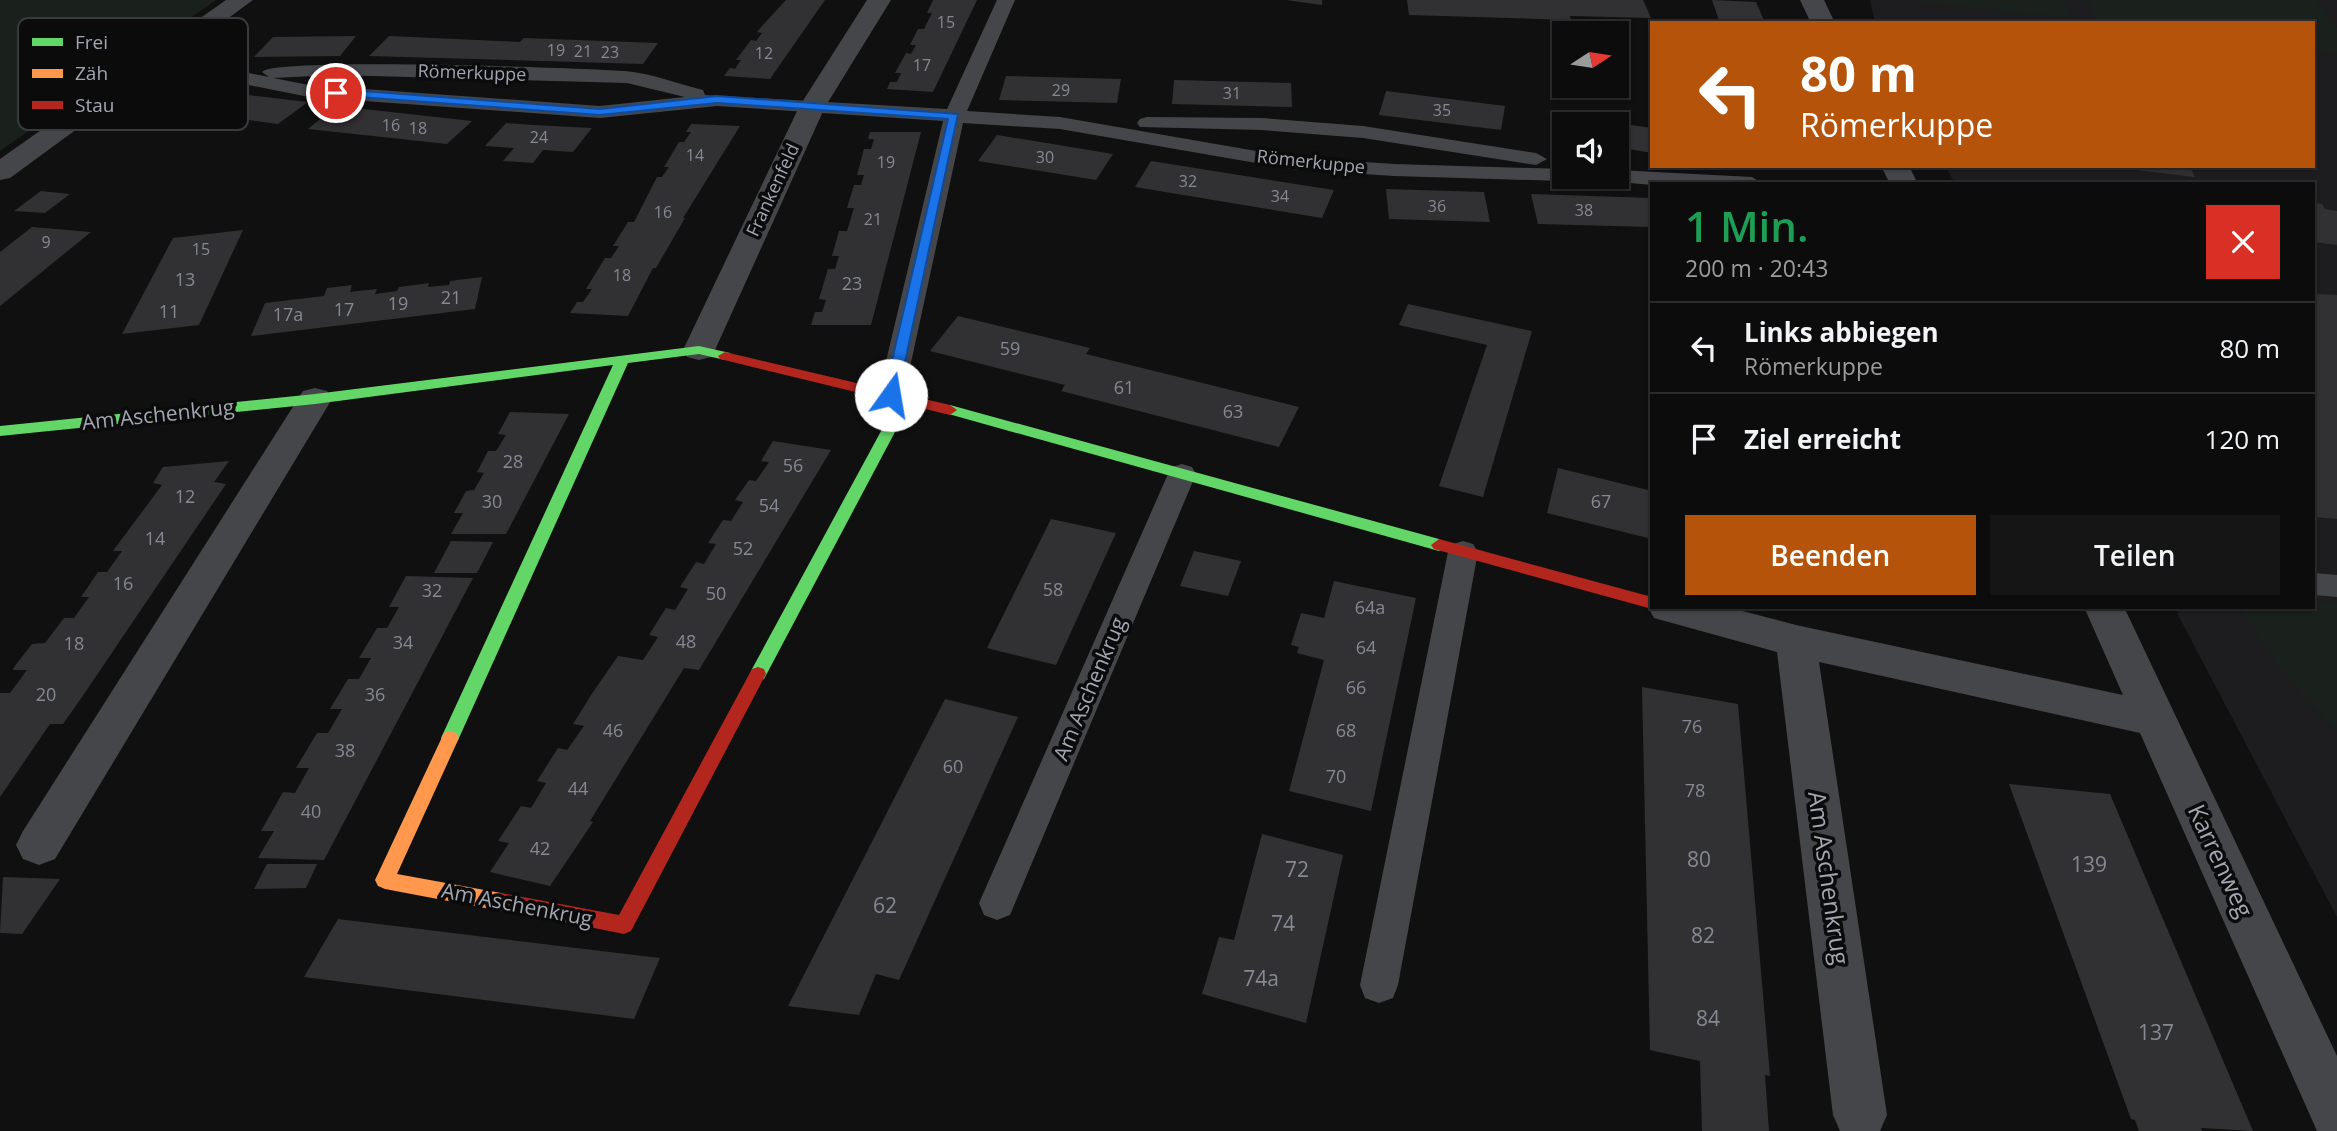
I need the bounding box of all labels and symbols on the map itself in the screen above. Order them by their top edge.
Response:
house number: 15 [937,11,955,33]
legend [18,18,248,130]
north arrow [1552,21,1629,98]
text: Frei [75,29,108,55]
house number: 19 [547,39,565,61]
house number: 21 [574,40,592,62]
house number: 23 [601,41,619,63]
house number: 12 [755,42,773,64]
house number: 17 [913,54,931,76]
street label: Römerkuppe [417,58,527,86]
text: Zäh [75,60,108,86]
pin [306,63,366,123]
house number: 29 [1052,79,1070,101]
house number: 31 [1223,82,1241,104]
text: Stau [75,92,114,118]
house number: 35 [1433,99,1451,121]
house number: 16 [382,114,400,136]
house number: 18 [409,117,427,139]
house number: 24 [530,126,548,148]
street label: Frankenfeld [740,139,804,240]
street label: Römerkuppe [1256,143,1366,179]
house number: 14 [686,144,704,166]
house number: 30 [1036,146,1054,168]
house number: 19 [877,151,895,173]
house number: 32 [1179,170,1197,192]
house number: 34 [1271,185,1289,207]
house number: 36 [1428,195,1446,217]
house number: 38 [1575,199,1593,221]
house number: 16 [654,201,672,223]
house number: 21 [864,208,882,230]
house number: 9 [41,231,51,253]
house number: 15 [192,238,210,260]
house number: 18 [613,264,631,286]
house number: 13 [175,267,195,291]
house number: 23 [842,271,862,295]
house number: 21 [441,285,461,309]
house number: 19 [388,291,408,315]
house number: 17 [334,297,354,321]
house number: 11 [159,299,179,323]
house number: 17a [273,302,303,326]
house number: 59 [1000,336,1020,360]
position arrow [854,358,928,432]
house number: 61 [1114,375,1134,399]
street label: Am Aschenkrug [80,392,235,436]
house number: 63 [1223,399,1243,423]
house number: 28 [503,449,523,473]
house number: 56 [783,453,803,477]
house number: 12 [175,484,195,508]
house number: 30 [482,489,502,513]
house number: 67 [1591,489,1611,513]
house number: 54 [759,493,779,517]
house number: 14 [145,526,165,550]
house number: 52 [733,536,753,560]
house number: 16 [113,571,133,595]
house number: 58 [1043,577,1063,601]
house number: 32 [422,578,442,602]
house number: 50 [706,581,726,605]
house number: 64a [1355,595,1385,619]
street label: Am Aschenkrug [1046,613,1132,764]
house number: 48 [676,629,696,653]
house number: 34 [393,630,413,654]
house number: 18 [64,631,84,655]
house number: 64 [1356,635,1376,659]
house number: 66 [1346,675,1366,699]
house number: 20 [36,682,56,706]
house number: 36 [365,682,385,706]
house number: 76 [1682,714,1702,738]
house number: 46 [603,718,623,742]
house number: 68 [1336,718,1356,742]
house number: 38 [335,738,355,762]
house number: 60 [943,754,963,778]
house number: 70 [1326,764,1346,788]
house number: 44 [568,776,588,800]
house number: 78 [1685,778,1705,802]
street label: Am Aschenkrug [1801,789,1858,967]
house number: 40 [301,799,321,823]
street label: Karrenweg [2181,799,2262,922]
house number: 42 [530,836,550,860]
house number: 80 [1687,845,1711,873]
house number: 139 [2071,850,2107,878]
house number: 72 [1285,855,1309,883]
street label: Am Aschenkrug [439,876,595,932]
house number: 62 [873,891,897,919]
house number: 74 [1271,909,1295,937]
house number: 82 [1691,921,1715,949]
house number: 74a [1243,964,1279,992]
house number: 84 [1696,1004,1720,1032]
house number: 137 [2138,1018,2174,1046]

